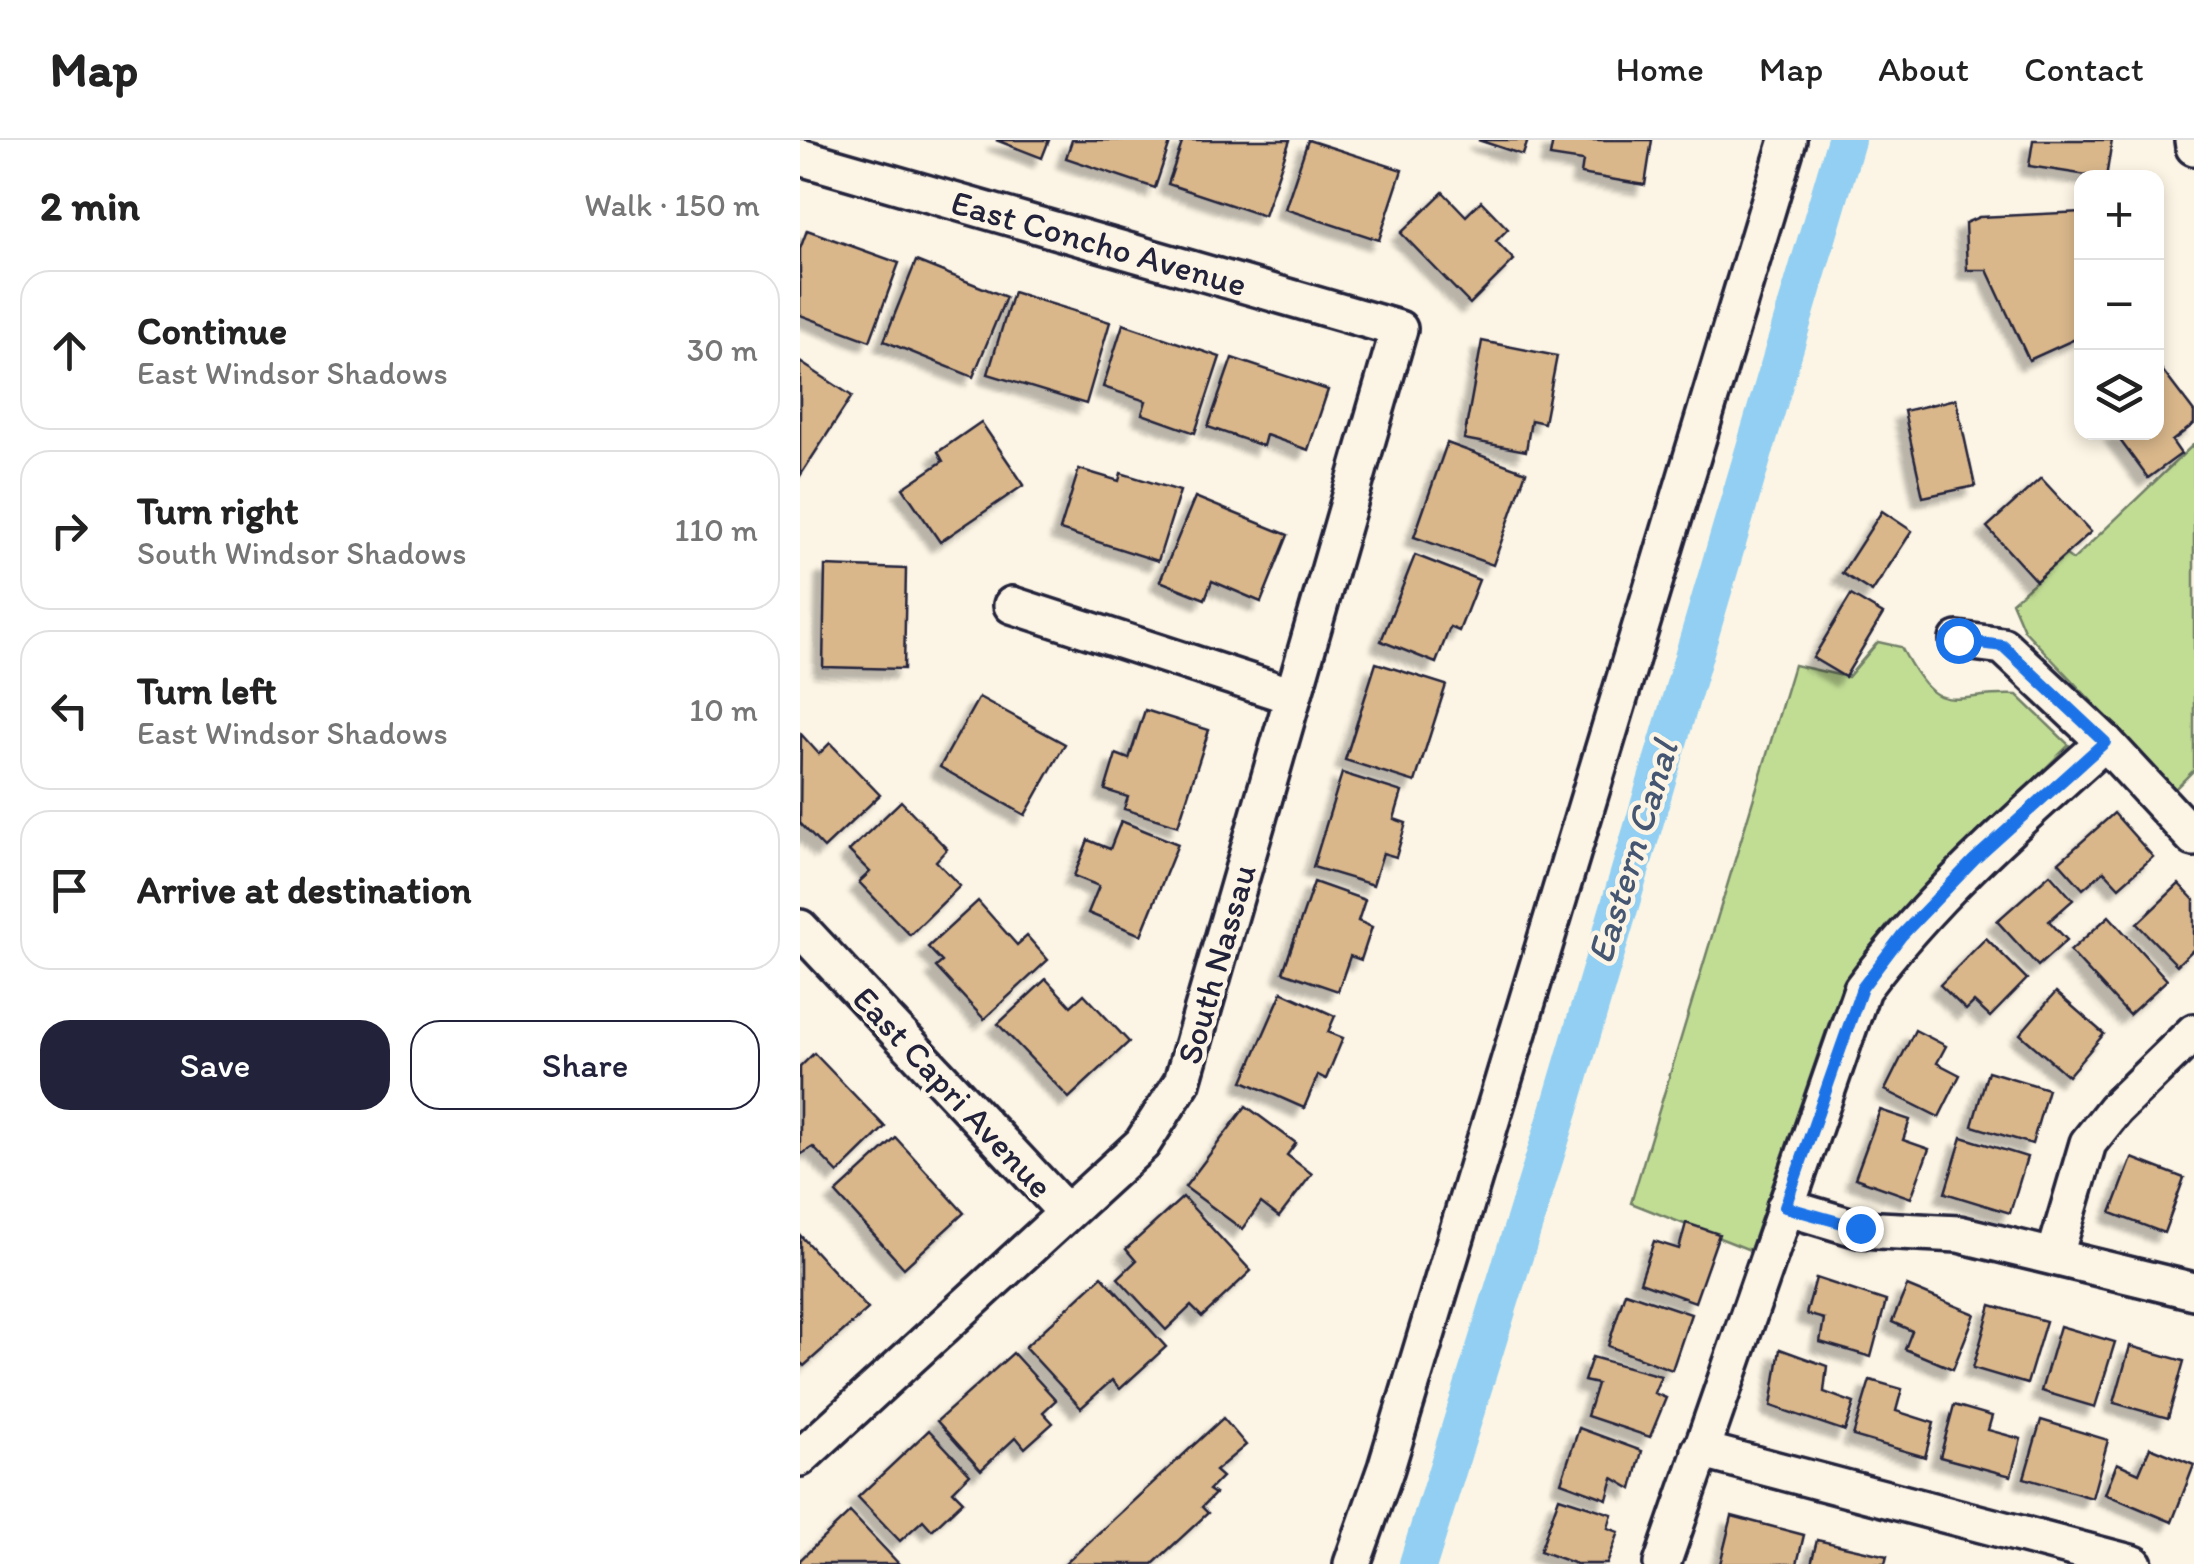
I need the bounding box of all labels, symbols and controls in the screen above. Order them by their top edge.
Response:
text: Map [50,40,138,98]
text: Home [1616,48,1704,90]
text: Map [1759,48,1823,90]
text: About [1878,48,1969,90]
text: Contact [2024,48,2144,90]
map controls [2074,170,2164,440]
button: + [2074,170,2164,260]
text: 2 min [40,180,140,231]
street label: East Concho Avenue [946,181,1252,305]
text: Walk · 150 m [584,186,760,224]
button: − [2074,260,2164,350]
text: Continue [137,308,287,354]
icon: ahead [42,323,97,378]
text: 30 m [687,331,758,369]
button: layers [2074,350,2164,440]
text: East Windsor Shadows [137,354,448,392]
text: Turn right [137,488,299,534]
icon: right [42,503,97,558]
text: 110 m [674,511,758,549]
text: South Windsor Shadows [137,534,467,572]
route start [1936,618,1982,664]
text: Turn left [137,668,277,714]
icon: left [42,683,97,738]
text: 10 m [689,691,758,729]
text: East Windsor Shadows [137,714,448,752]
water label: Eastern Canal [1576,733,1688,969]
street label: South Nassau [1167,859,1265,1069]
icon: arrive [42,863,97,918]
text: Arrive at destination [137,867,472,913]
street label: East Capri Avenue [844,977,1062,1207]
button: Save [40,1020,390,1110]
button: Share [410,1020,760,1110]
route end [1838,1206,1884,1252]

